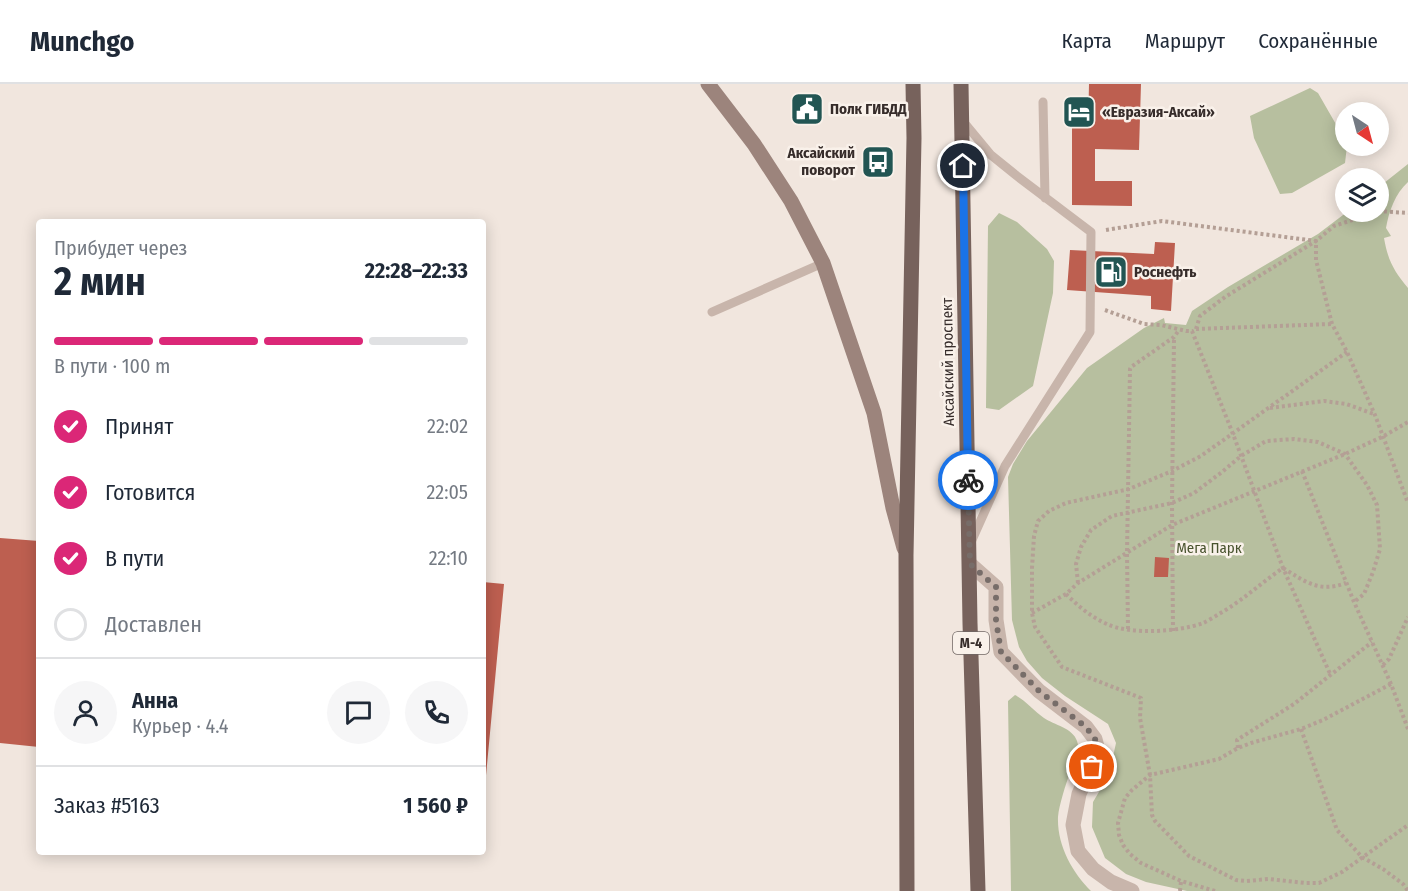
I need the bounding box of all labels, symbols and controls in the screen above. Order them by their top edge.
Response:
text: Munchgo [30,25,135,58]
text: Карта [1062,28,1112,54]
text: Маршрут [1145,28,1225,54]
text: Сохранённые [1258,28,1378,54]
public building icon: Полк ГИБДД [789,91,825,127]
hotel icon: «Евразия-Аксай» [1061,94,1097,130]
place label: Полк ГИБДД [830,100,907,118]
north arrow [1335,102,1389,156]
map controls [1335,102,1389,222]
place label: «Евразия-Аксай» [1102,103,1215,121]
pin [937,140,988,191]
place label: Аксайский поворот [787,144,856,179]
bus stop icon: Аксайский поворот [860,144,896,180]
icon: home [946,149,979,182]
button: layers [1335,168,1389,222]
text: Прибудет через [54,236,187,260]
fuel station icon: Роснефть [1093,254,1129,290]
text: 22:28–22:33 [365,257,468,284]
text: 2 мин [54,259,146,305]
place label: Роснефть [1134,263,1196,281]
street label: Аксайский проспект [938,297,958,426]
text: В пути · 100 m [54,354,170,378]
icon: check [54,410,87,443]
text: Принят [105,413,173,440]
text: 22:02 [427,414,468,438]
courier [938,450,998,510]
icon: bike [952,464,985,497]
icon: check [54,476,87,509]
text: Готовится [105,479,196,506]
text: 22:05 [427,480,468,504]
park label: Мега Парк [1176,539,1242,557]
icon: check [54,542,87,575]
text: В пути [105,545,164,572]
text: 22:10 [429,546,468,570]
text: Доставлен [105,611,202,638]
road number: М-4 [953,632,989,654]
button: person [54,681,117,744]
button: chat [327,681,390,744]
button: phone [405,681,468,744]
text: Анна [132,687,178,714]
text: Курьер · 4.4 [132,714,228,738]
pin [1066,741,1117,792]
icon: bag [1075,750,1108,783]
text: Заказ #5163 [54,792,160,819]
text: 1 560 ₽ [403,792,468,819]

